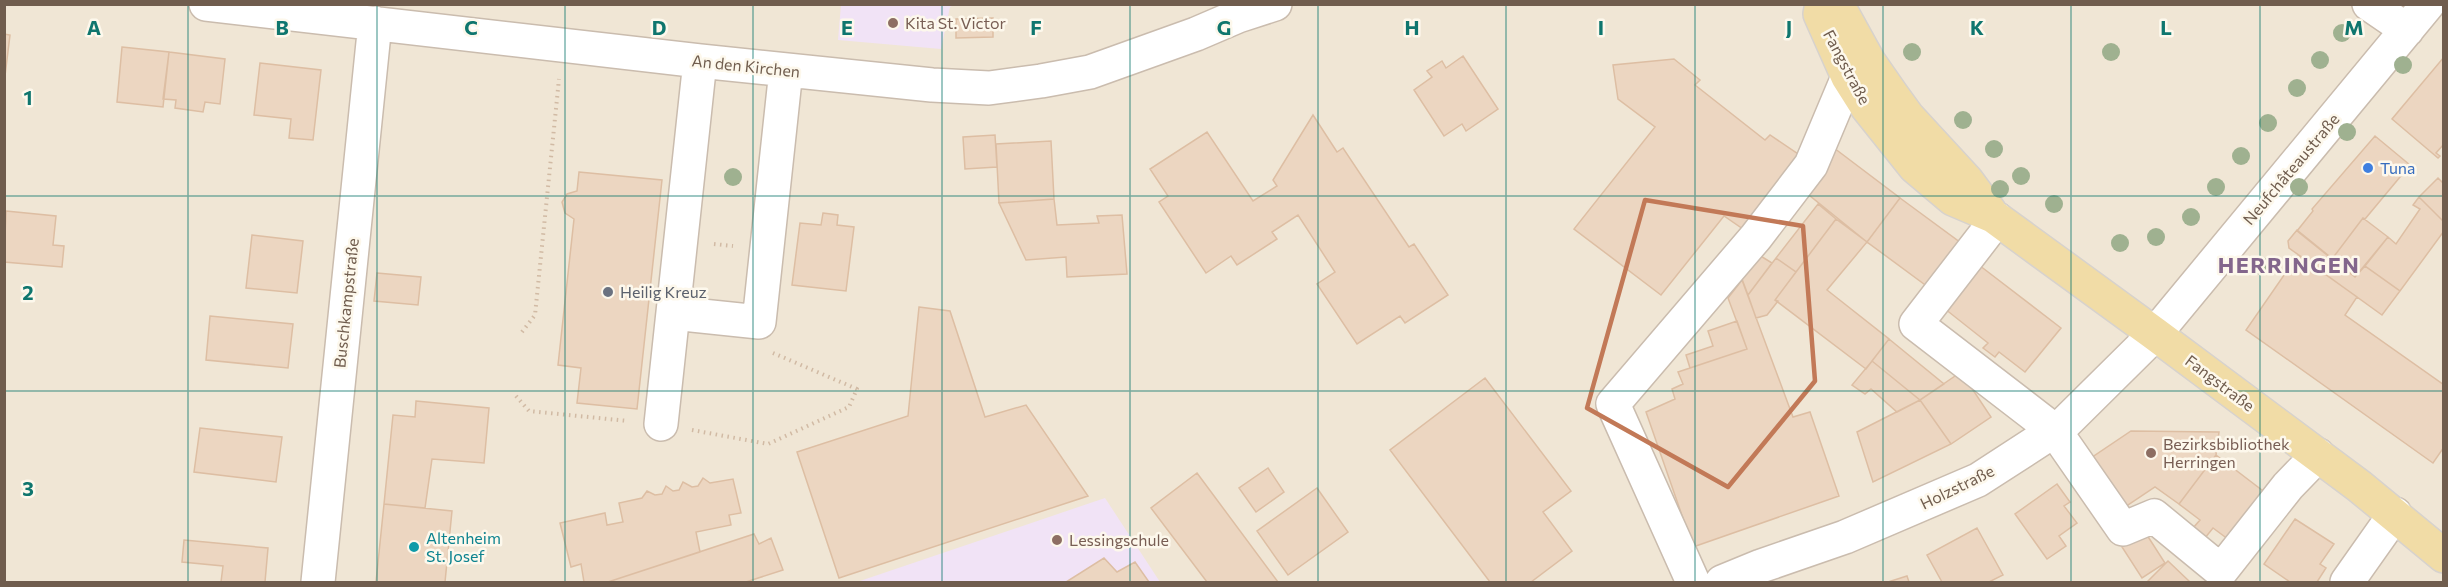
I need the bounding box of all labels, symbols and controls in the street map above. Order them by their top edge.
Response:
place label: Kita St. Victor [905,13,1006,32]
text: A [87,15,101,39]
text: B [275,15,289,39]
text: C [464,15,478,39]
text: D [652,15,666,39]
text: E [841,15,853,39]
text: F [1030,15,1042,39]
text: G [1217,15,1231,39]
text: H [1405,15,1420,39]
text: I [1598,15,1604,39]
text: J [1786,15,1792,39]
text: K [1970,15,1984,39]
text: L [2160,15,2172,39]
text: M [2344,15,2364,39]
marker: Kita St. Victor [886,16,900,30]
street label: Fangstraße [1820,26,1875,107]
street label: An den Kirchen [691,50,801,81]
text: 1 [23,85,33,109]
street label: Neufchâteaustraße [2239,109,2343,228]
place label: Tuna [2380,158,2415,177]
marker: Tuna [2361,161,2375,175]
street label: Buschkampstraße [329,237,362,369]
district label: HERRINGEN [2218,251,2360,278]
text: 2 [22,280,34,304]
place label: Heilig Kreuz [620,282,707,301]
marker: Heilig Kreuz [601,285,615,299]
street label: Fangstraße [2182,350,2259,415]
place label: Bezirksbibliothek Herringen [2163,434,2290,471]
marker: Bezirksbibliothek Herringen [2144,446,2158,460]
street label: Holzstraße [1917,460,1997,513]
text: 3 [22,476,34,500]
place label: Altenheim St. Josef [426,528,501,565]
place label: Lessingschule [1069,530,1169,549]
marker: Lessingschule [1050,533,1064,547]
marker: Altenheim St. Josef [407,540,421,554]

